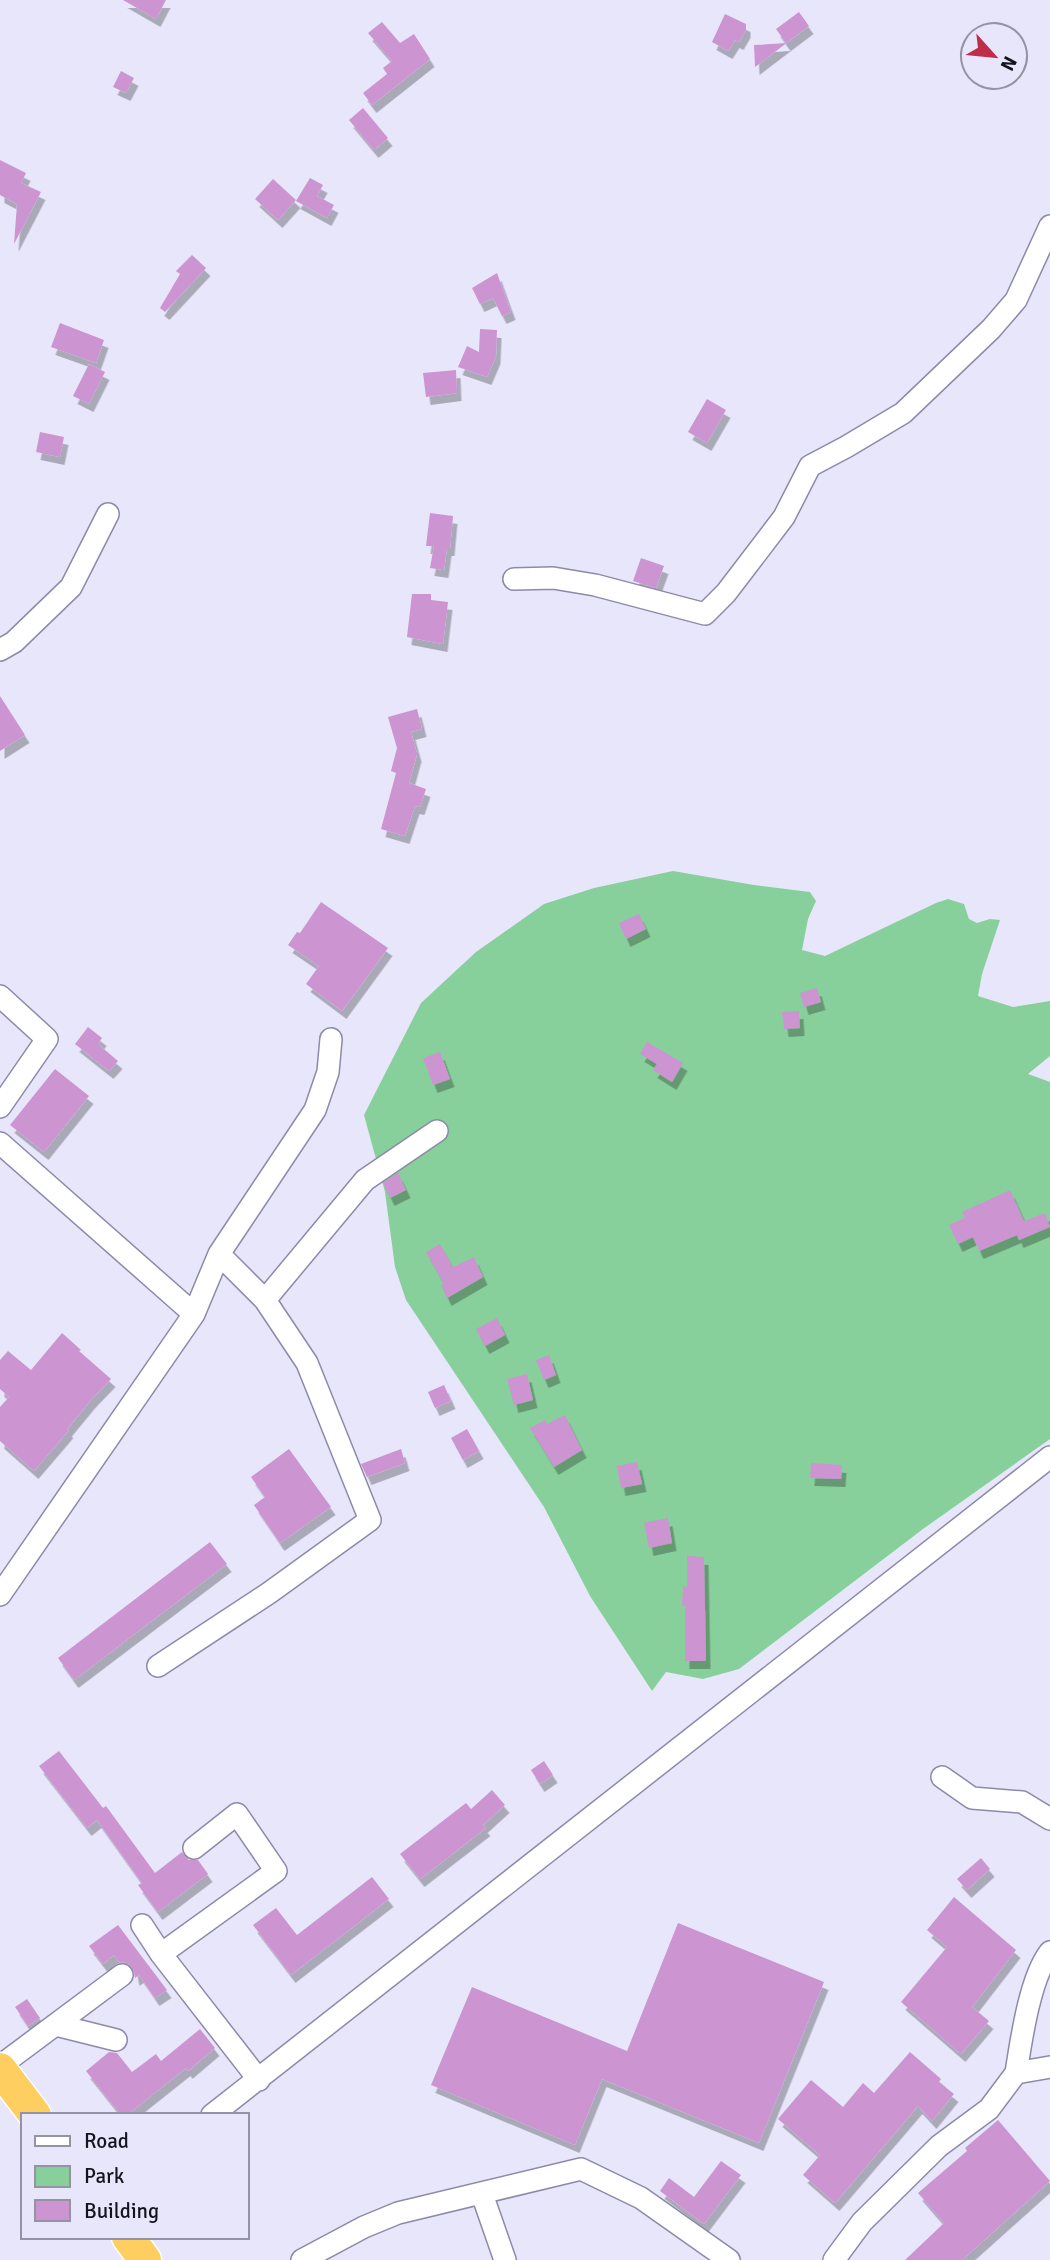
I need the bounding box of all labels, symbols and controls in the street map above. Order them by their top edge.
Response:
north arrow [959,21,1029,91]
text: N [995,52,1022,75]
legend [21,2113,248,2239]
text: Road [84,2128,129,2154]
text: Park [84,2163,125,2189]
text: Building [84,2198,159,2224]

